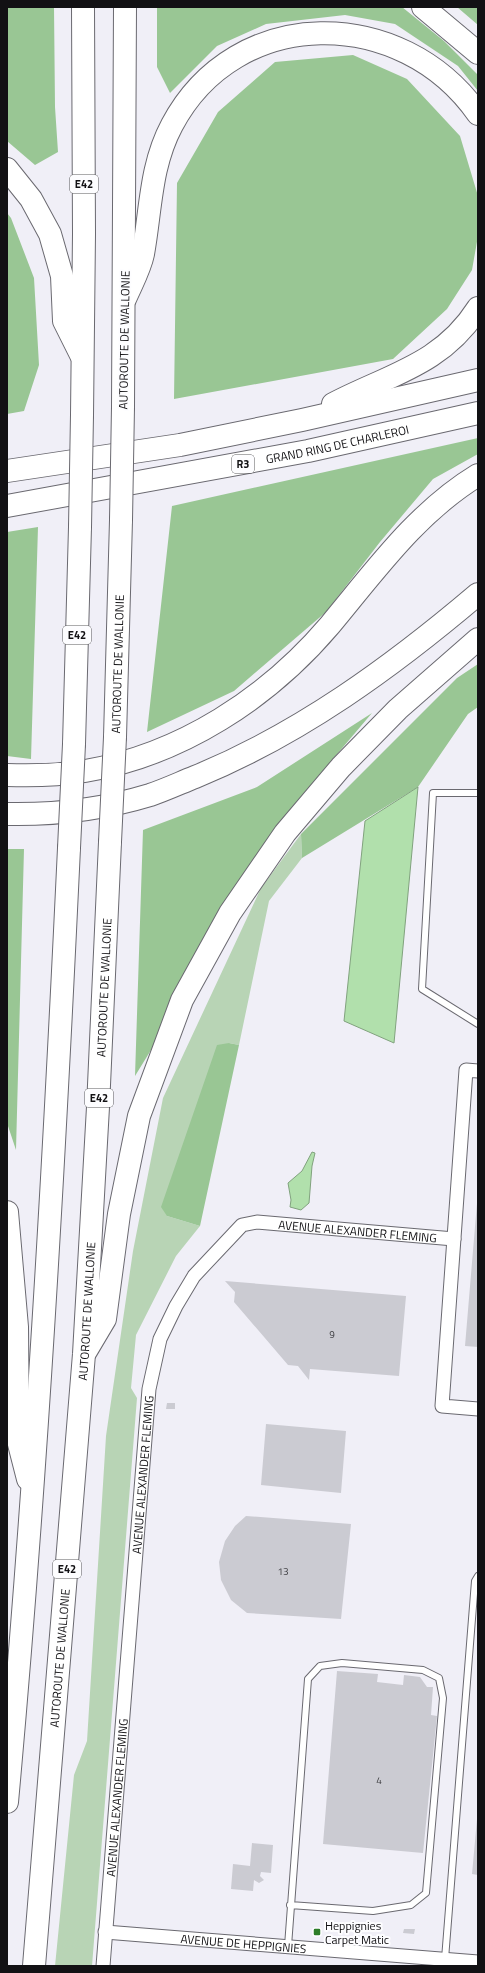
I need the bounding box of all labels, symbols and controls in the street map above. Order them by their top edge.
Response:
road number: E42 [70,175,98,193]
street label: AUTOROUTE DE WALLONIE [113,270,135,410]
street label: GRAND RING DE CHARLEROI [264,419,411,468]
road number: R3 [232,455,254,473]
street label: AUTOROUTE DE WALLONIE [106,594,128,734]
road number: E42 [63,626,91,644]
street label: AUTOROUTE DE WALLONIE [91,917,116,1057]
road number: E42 [85,1089,113,1107]
street label: AVENUE ALEXANDER FLEMING [278,1214,438,1247]
street label: AUTOROUTE DE WALLONIE [72,1241,100,1381]
house number: 9 [329,1327,335,1342]
street label: AVENUE ALEXANDER FLEMING [126,1395,158,1554]
road number: E42 [53,1560,81,1578]
house number: 13 [277,1564,289,1579]
street label: AUTOROUTE DE WALLONIE [44,1588,74,1728]
street label: AVENUE ALEXANDER FLEMING [101,1718,132,1877]
house number: 4 [376,1773,382,1788]
place label: Heppignies Carpet Matic [325,1916,389,1949]
marker: Heppignies Carpet Matic [312,1927,322,1937]
street label: AVENUE DE HEPPIGNIES [180,1929,307,1958]

